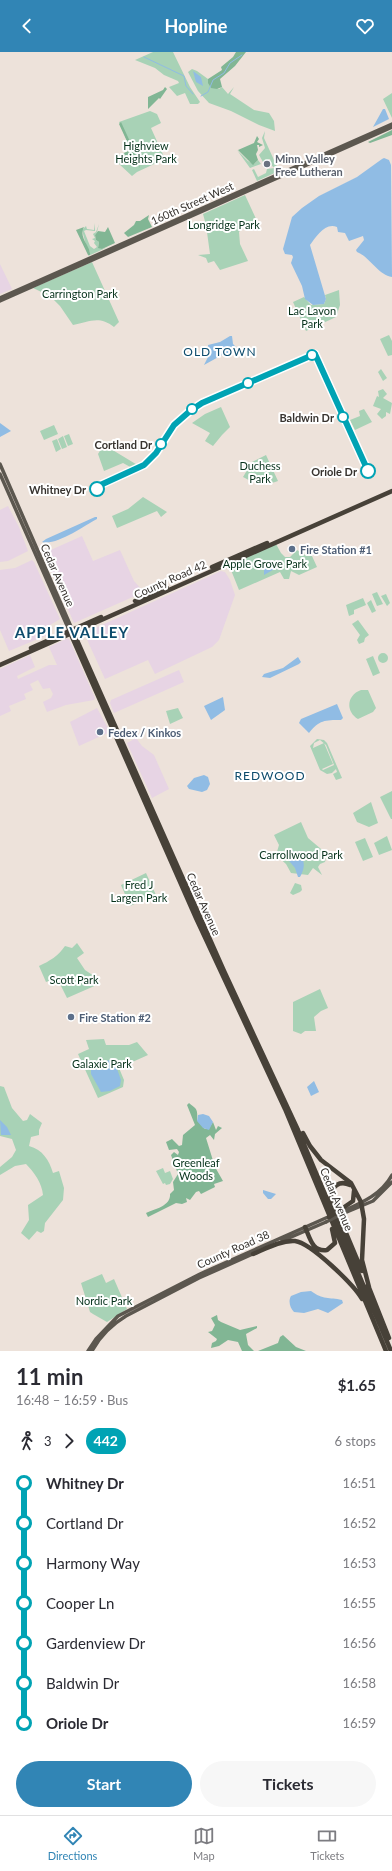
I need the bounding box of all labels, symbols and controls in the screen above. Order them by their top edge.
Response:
icon: back [16,15,38,37]
text: Hopline [165,15,227,37]
icon: heart [354,15,376,37]
park label: Highview Heights Park [115,139,177,165]
place label: Minn. Valley Free Lutheran [275,152,343,178]
marker: Minn. Valley Free Lutheran [262,159,272,169]
street label: 160th Street West [149,179,235,227]
park label: Longridge Park [188,218,260,231]
park label: Carrington Park [42,287,118,300]
park label: Lac Lavon Park [288,304,336,330]
district label: OLD TOWN [183,344,257,359]
unlabelled marker [306,349,318,361]
unlabelled marker [242,377,254,389]
unlabelled marker [186,403,198,415]
place label: Baldwin Dr [279,411,335,424]
marker: Baldwin Dr [337,411,349,423]
place label: Cortland Dr [95,438,153,451]
marker: Cortland Dr [155,438,167,450]
park label: Duchess Park [239,459,281,485]
marker: Oriole Dr [360,463,376,479]
place label: Oriole Dr [311,465,358,478]
marker: Whitney Dr [89,481,105,497]
place label: Whitney Dr [29,483,87,496]
street label: Cedar Avenue [38,542,78,609]
place label: Fire Station #1 [300,543,372,556]
marker: Fire Station #1 [287,544,297,554]
street label: County Road 42 [132,557,208,601]
park label: Apple Grove Park [223,557,308,570]
district label: APPLE VALLEY [14,623,129,641]
place label: Fedex / Kinkos [108,726,181,739]
marker: Fedex / Kinkos [95,727,105,737]
district label: REDWOOD [234,768,306,783]
park label: Carrollwood Park [259,848,343,861]
street label: Cedar Avenue [184,871,224,938]
park label: Fred J Largen Park [111,878,168,904]
park label: Scott Park [49,973,99,986]
place label: Fire Station #2 [79,1011,151,1024]
marker: Fire Station #2 [66,1012,76,1022]
park label: Galaxie Park [72,1057,132,1070]
park label: Greenleaf Woods [172,1156,220,1182]
street label: Cedar Avenue [318,1165,356,1233]
street label: County Road 38 [195,1227,271,1271]
park label: Nordic Park [76,1294,133,1307]
text: 11 min [16,1363,83,1390]
text: $1.65 [338,1376,376,1394]
text: 16:48 – 16:59 · Bus [16,1392,128,1408]
icon: walk [16,1430,38,1452]
icon: forward [58,1430,80,1452]
text: 442 [94,1432,118,1449]
text: 3 [44,1433,52,1449]
text: 6 stops [335,1433,376,1449]
text: Whitney Dr [46,1474,124,1492]
text: 16:51 [343,1475,376,1491]
text: Cortland Dr [46,1514,124,1532]
text: 16:52 [343,1515,376,1531]
text: Harmony Way [46,1554,140,1572]
text: 16:53 [343,1555,376,1571]
text: Cooper Ln [46,1594,114,1612]
text: 16:55 [343,1595,376,1611]
text: Gardenview Dr [46,1634,145,1652]
text: 16:56 [343,1635,376,1651]
text: Baldwin Dr [46,1674,119,1692]
text: 16:58 [343,1675,376,1691]
text: Oriole Dr [46,1714,108,1732]
text: 16:59 [343,1715,376,1731]
button: Start [16,1761,192,1807]
button: Tickets [200,1761,376,1807]
tab: Directions [48,1825,97,1862]
tab: Map [193,1825,215,1862]
tab: Tickets [310,1825,344,1862]

